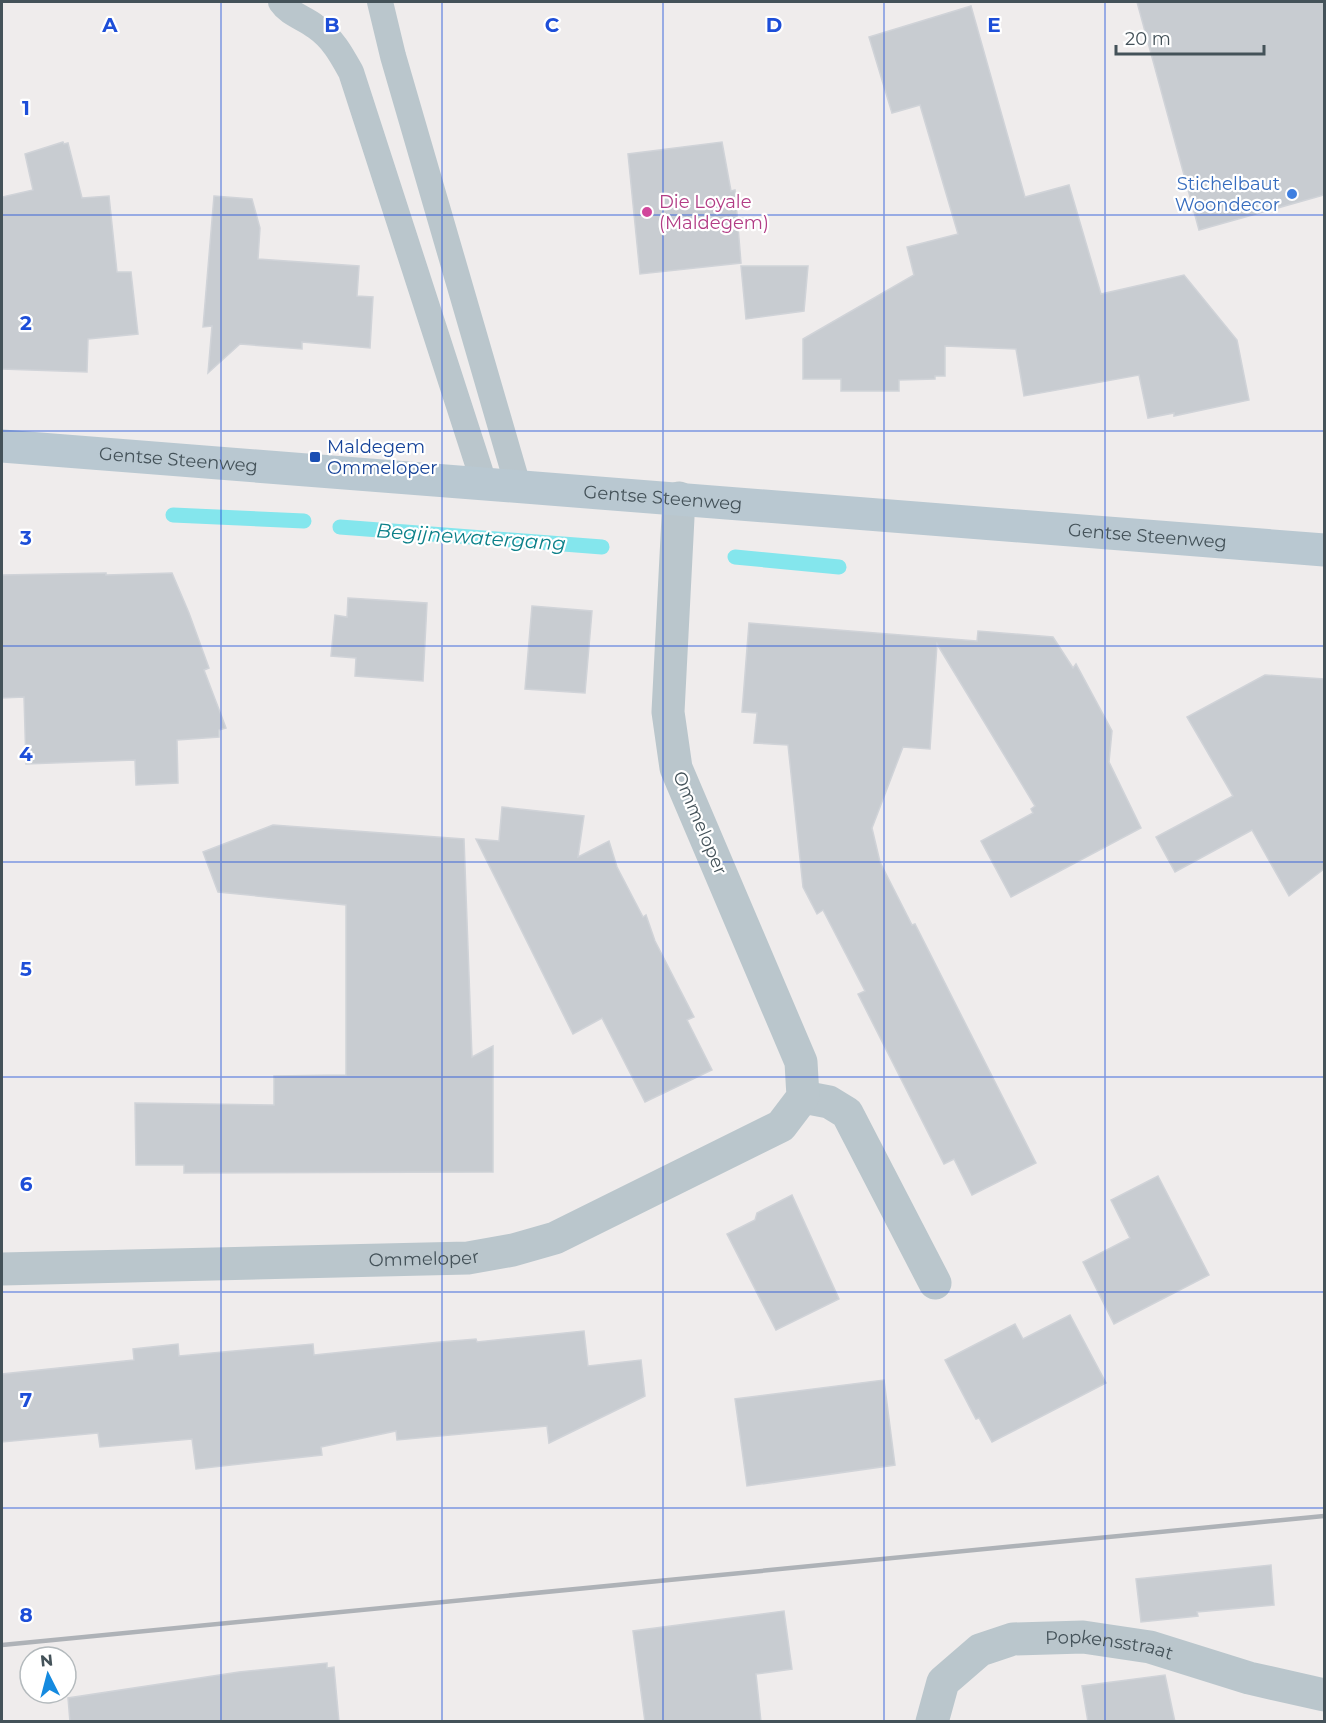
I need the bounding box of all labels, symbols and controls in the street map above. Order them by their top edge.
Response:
text: A [101,13,118,37]
text: B [324,13,340,37]
text: C [545,13,560,37]
text: D [766,13,782,37]
text: E [987,13,1001,37]
scale bar [1116,18,1264,56]
text: 20 m [1125,28,1171,50]
text: 1 [22,96,30,120]
place label: Stichelbaut Woondecor [1175,173,1280,216]
marker: Stichelbaut Woondecor [1285,187,1299,201]
place label: Die Loyale (Maldegem) [659,191,769,234]
marker: Die Loyale (Maldegem) [640,205,654,219]
text: 2 [20,311,32,335]
place label: Maldegem Ommeloper [327,436,438,479]
street label: Gentse Steenweg [98,443,259,477]
marker: Maldegem Ommeloper [308,450,322,464]
street label: Gentse Steenweg [583,481,743,515]
water label: Begijnewatergang [375,518,567,556]
street label: Gentse Steenweg [1067,519,1228,553]
text: 3 [19,526,32,550]
text: 4 [19,742,33,766]
street label: Ommeloper [668,768,732,878]
text: 5 [20,957,32,981]
text: 6 [20,1172,33,1196]
street label: Ommeloper [368,1245,481,1271]
text: 7 [20,1388,32,1412]
text: 8 [19,1603,33,1627]
street label: Popkensstraat [1045,1626,1176,1665]
north arrow [18,1645,78,1705]
text: N [39,1650,54,1671]

